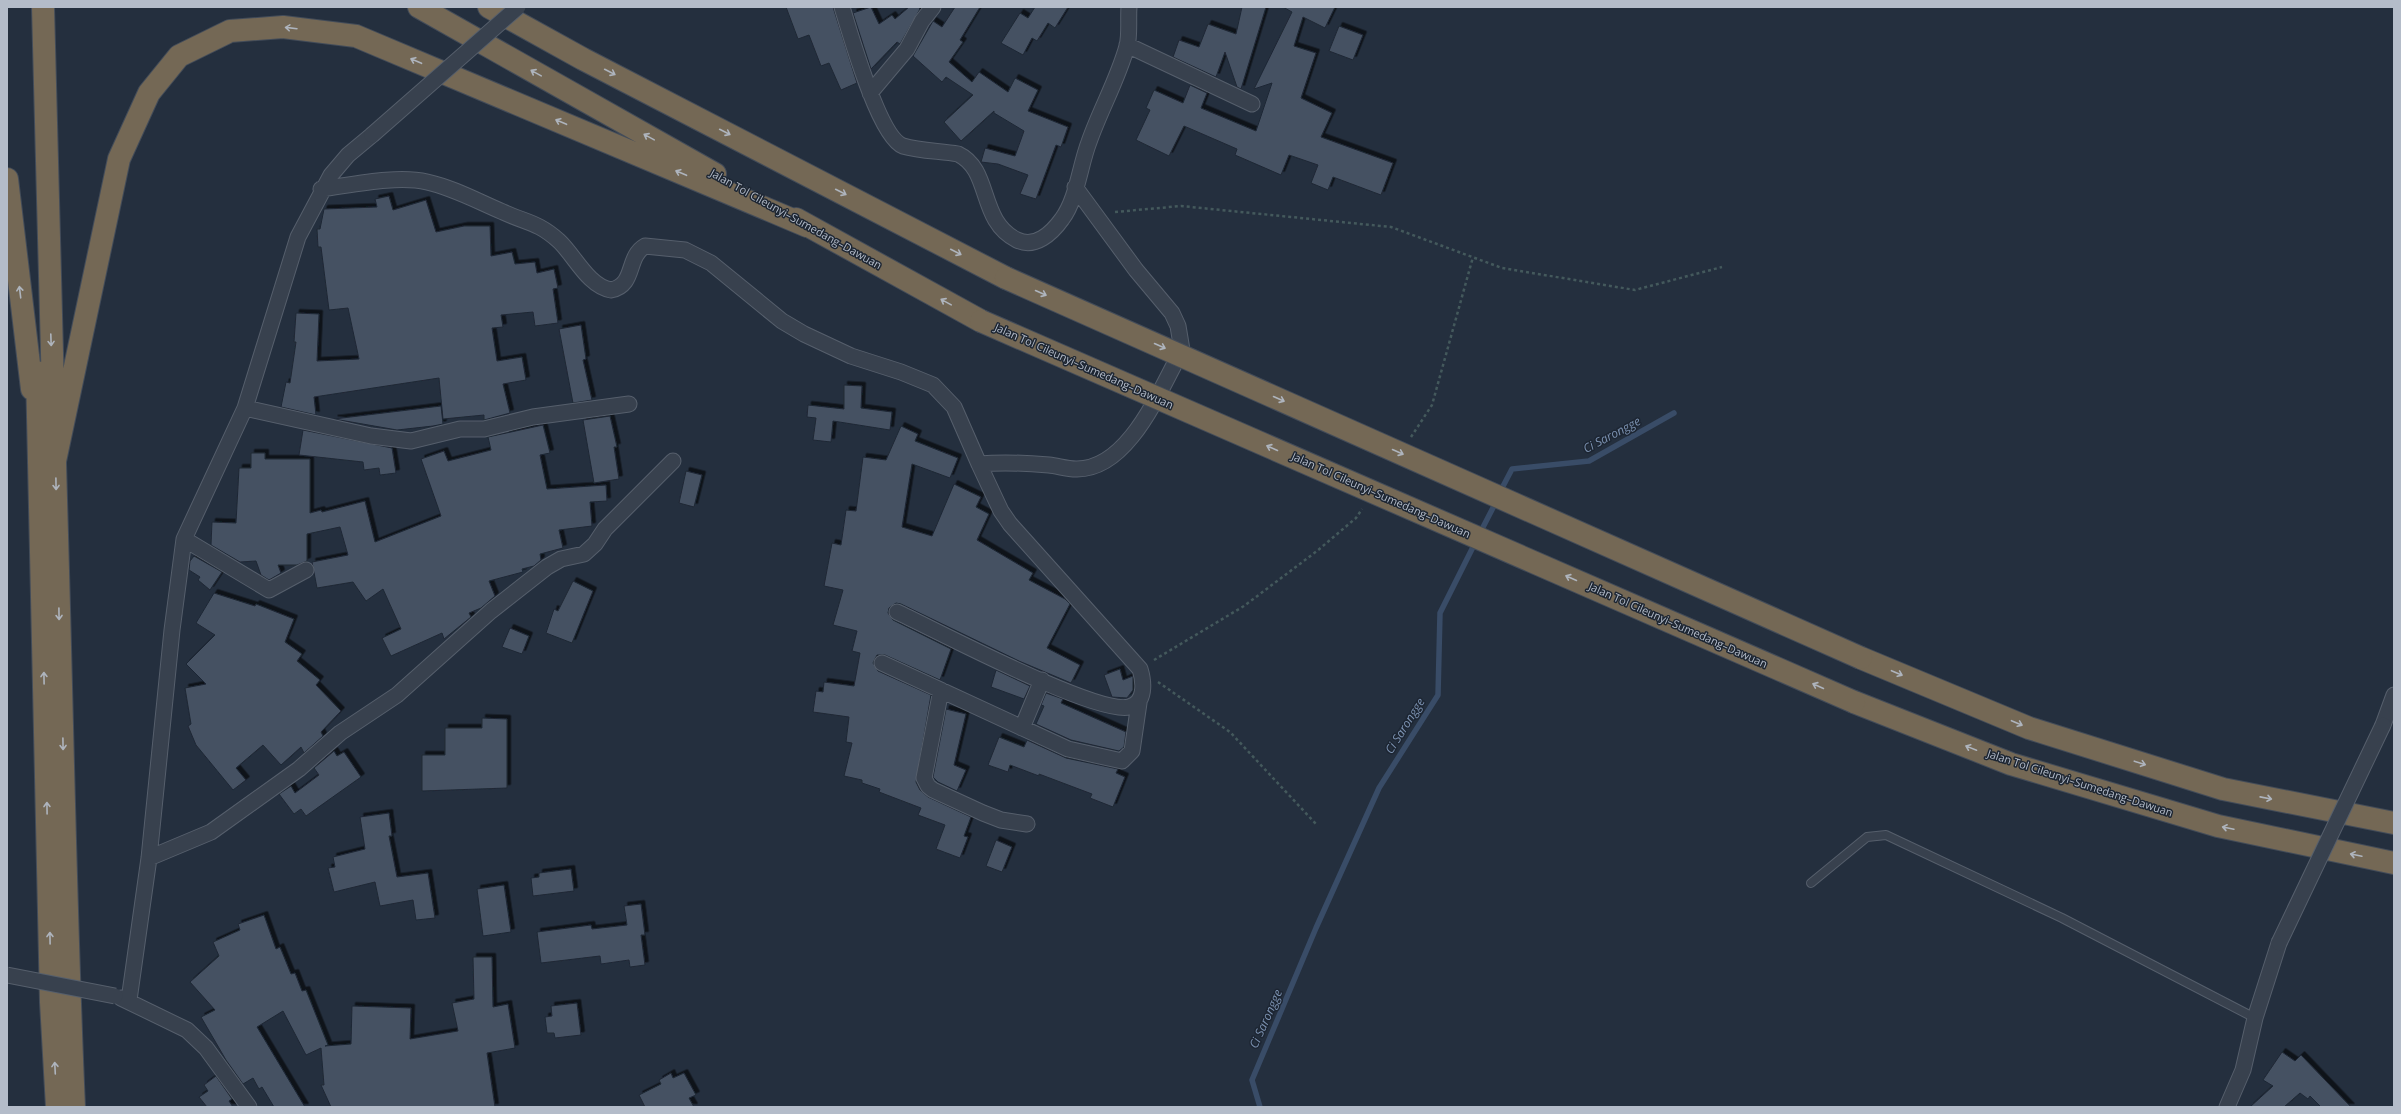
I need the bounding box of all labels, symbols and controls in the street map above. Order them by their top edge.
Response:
one-way arrow [285,24,298,32]
one-way arrow [410,56,422,64]
one-way arrow [530,68,542,76]
one-way arrow [604,69,616,77]
one-way arrow [556,118,568,125]
one-way arrow [719,129,731,136]
one-way arrow [643,132,655,140]
street label: Jalan Tol Cileunyi–Sumedang–Dawuan [707,164,885,272]
one-way arrow [676,168,688,176]
one-way arrow [834,189,846,196]
one-way arrow [950,249,962,256]
one-way arrow [17,286,24,299]
one-way arrow [1035,290,1047,298]
one-way arrow [940,297,952,305]
street label: Jalan Tol Cileunyi–Sumedang–Dawuan [992,319,1176,412]
one-way arrow [47,333,54,346]
one-way arrow [1154,343,1166,350]
one-way arrow [1272,396,1284,403]
water label: Ci Sarongge [1580,412,1644,457]
one-way arrow [1266,444,1278,451]
street label: Jalan Tol Cileunyi–Sumedang–Dawuan [1289,448,1473,541]
one-way arrow [1391,449,1403,456]
one-way arrow [52,477,60,490]
one-way arrow [1565,574,1577,581]
street label: Jalan Tol Cileunyi–Sumedang–Dawuan [1586,578,1770,671]
one-way arrow [55,607,63,620]
one-way arrow [1890,670,1902,677]
one-way arrow [40,672,48,685]
one-way arrow [1812,682,1824,689]
water label: Ci Sarongge [1381,695,1428,757]
one-way arrow [2010,720,2022,727]
one-way arrow [59,737,66,750]
one-way arrow [1965,744,1977,751]
street label: Jalan Tol Cileunyi–Sumedang–Dawuan [1985,745,2175,820]
one-way arrow [2134,760,2147,767]
one-way arrow [2259,794,2272,802]
one-way arrow [43,802,51,815]
one-way arrow [2222,824,2235,832]
one-way arrow [2350,850,2363,858]
one-way arrow [46,932,54,945]
water label: Ci Sarongge [1245,987,1286,1051]
one-way arrow [51,1062,58,1075]

